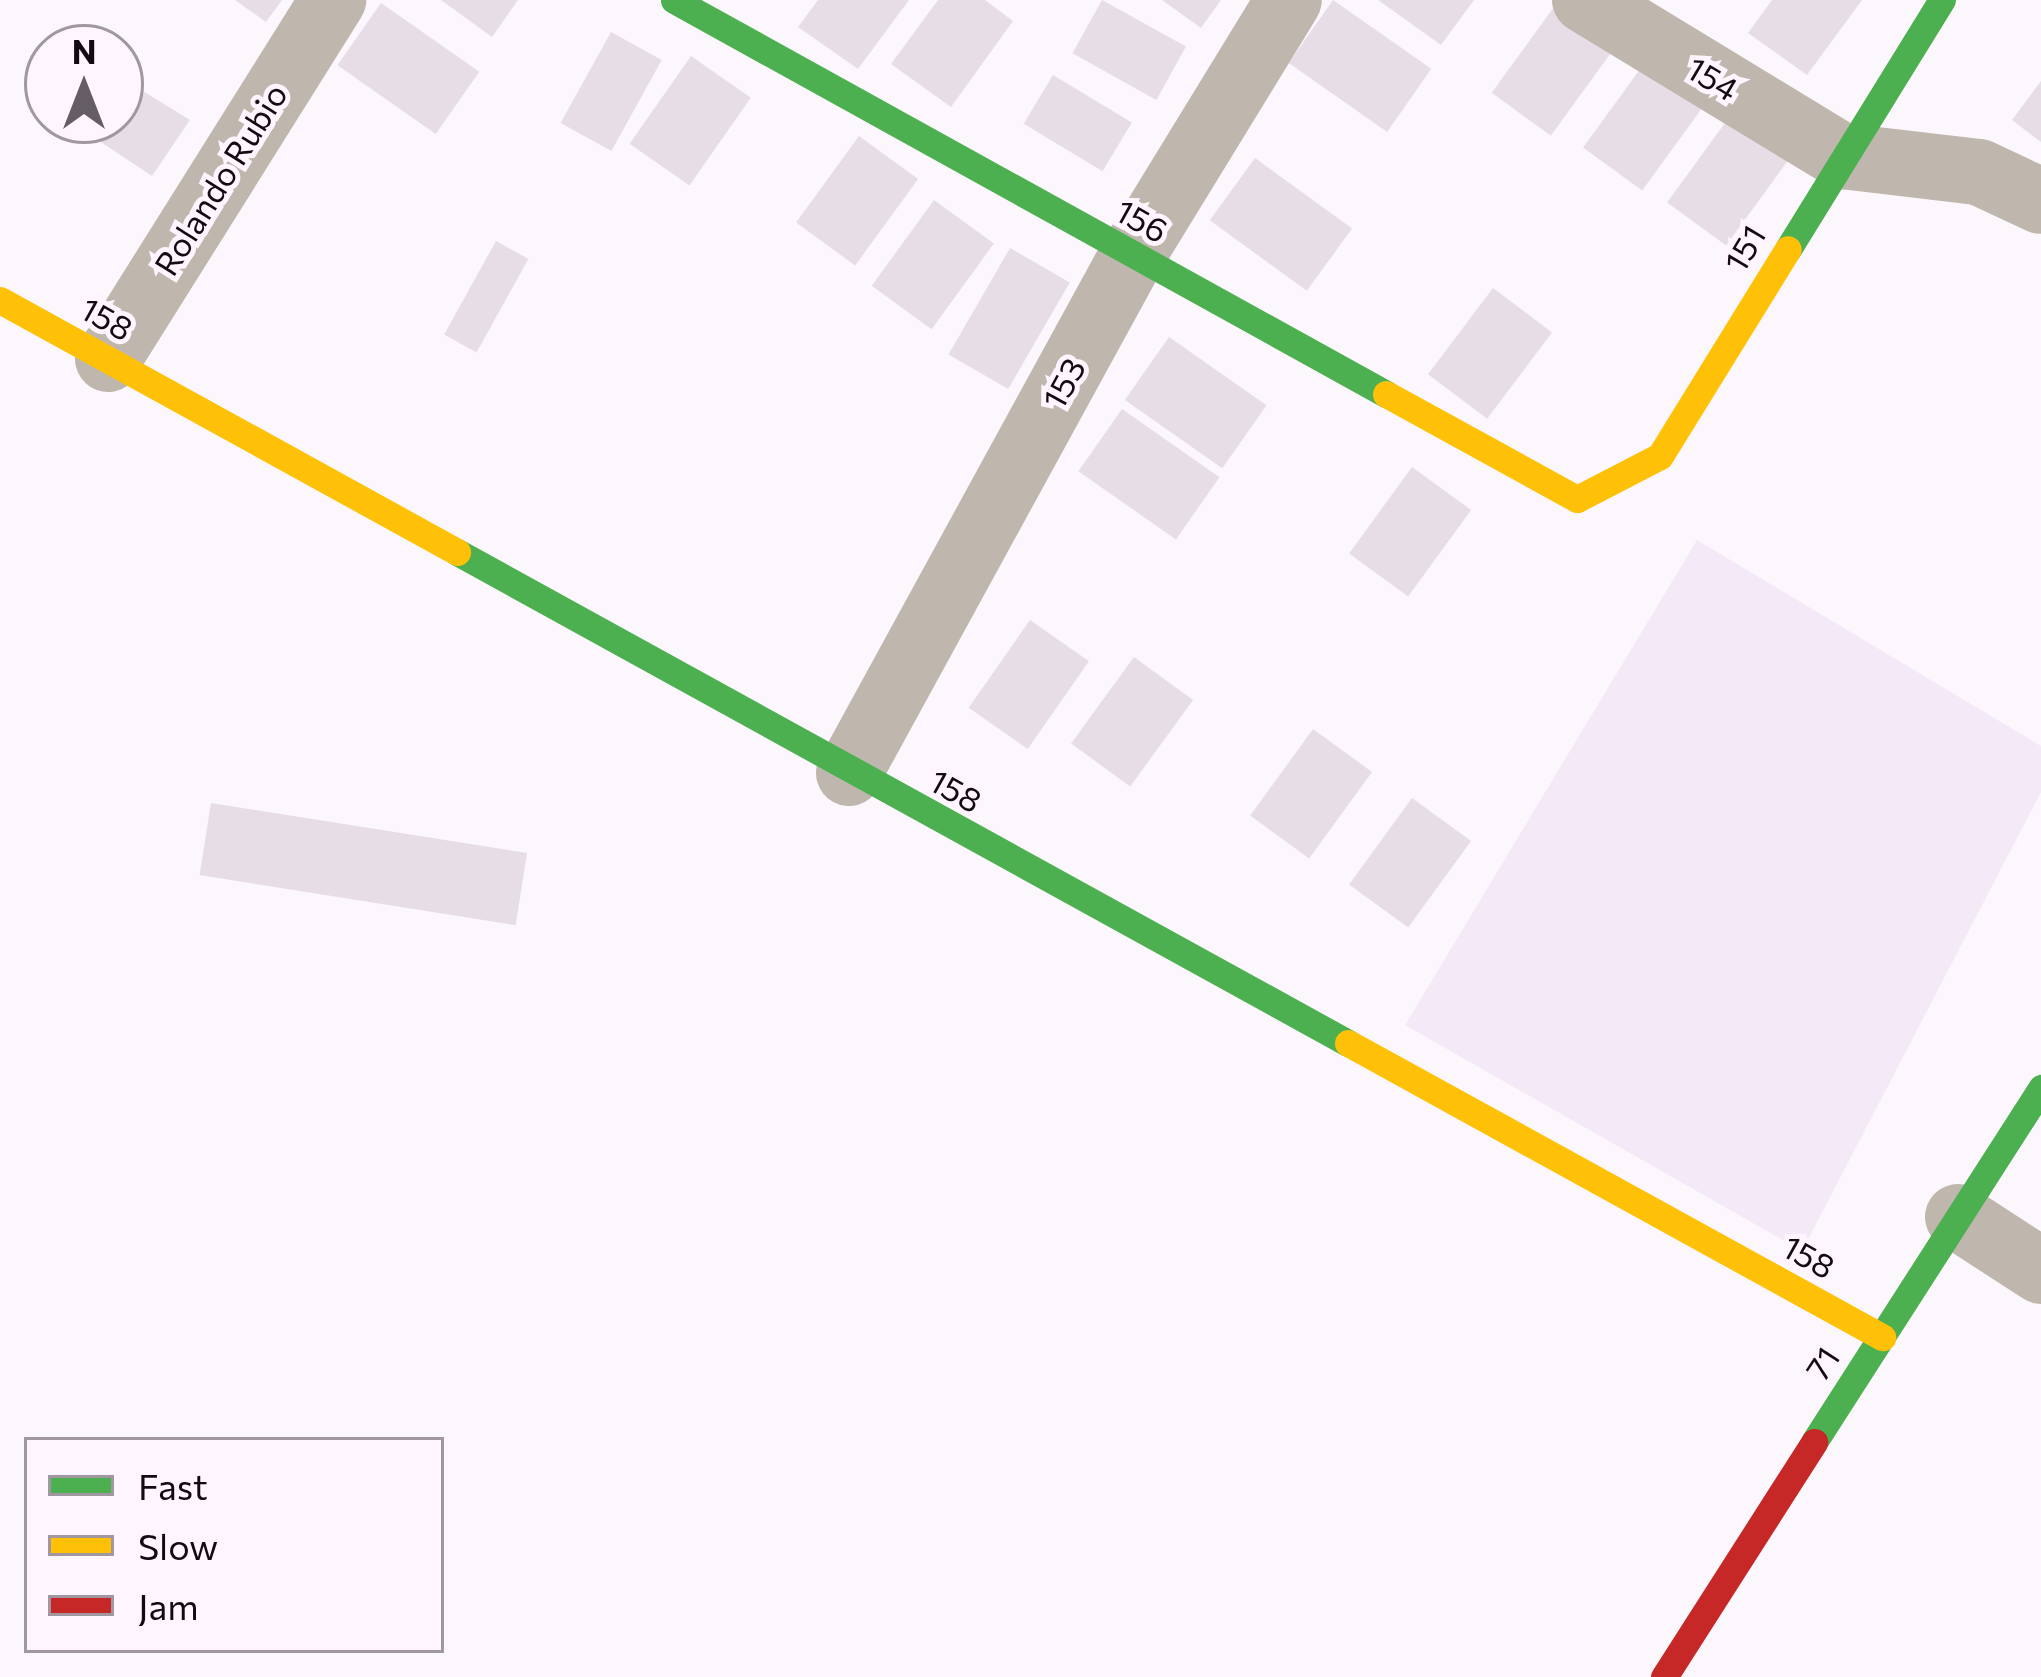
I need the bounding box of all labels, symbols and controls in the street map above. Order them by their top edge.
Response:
north arrow [24,24,144,144]
text: N [72,30,96,71]
street label: 154 [1680,47,1746,109]
street label: Rolando Rubio [145,76,295,282]
street label: 156 [1109,190,1175,250]
street label: 151 [1715,218,1773,278]
street label: 158 [74,288,140,348]
street label: 153 [1033,351,1093,415]
street label: 158 [923,760,989,820]
street label: 158 [1776,1226,1842,1286]
street label: 71 [1797,1339,1847,1387]
legend [24,1437,444,1653]
text: Fast [138,1463,208,1507]
text: Slow [138,1523,218,1567]
text: Jam [138,1583,199,1627]

